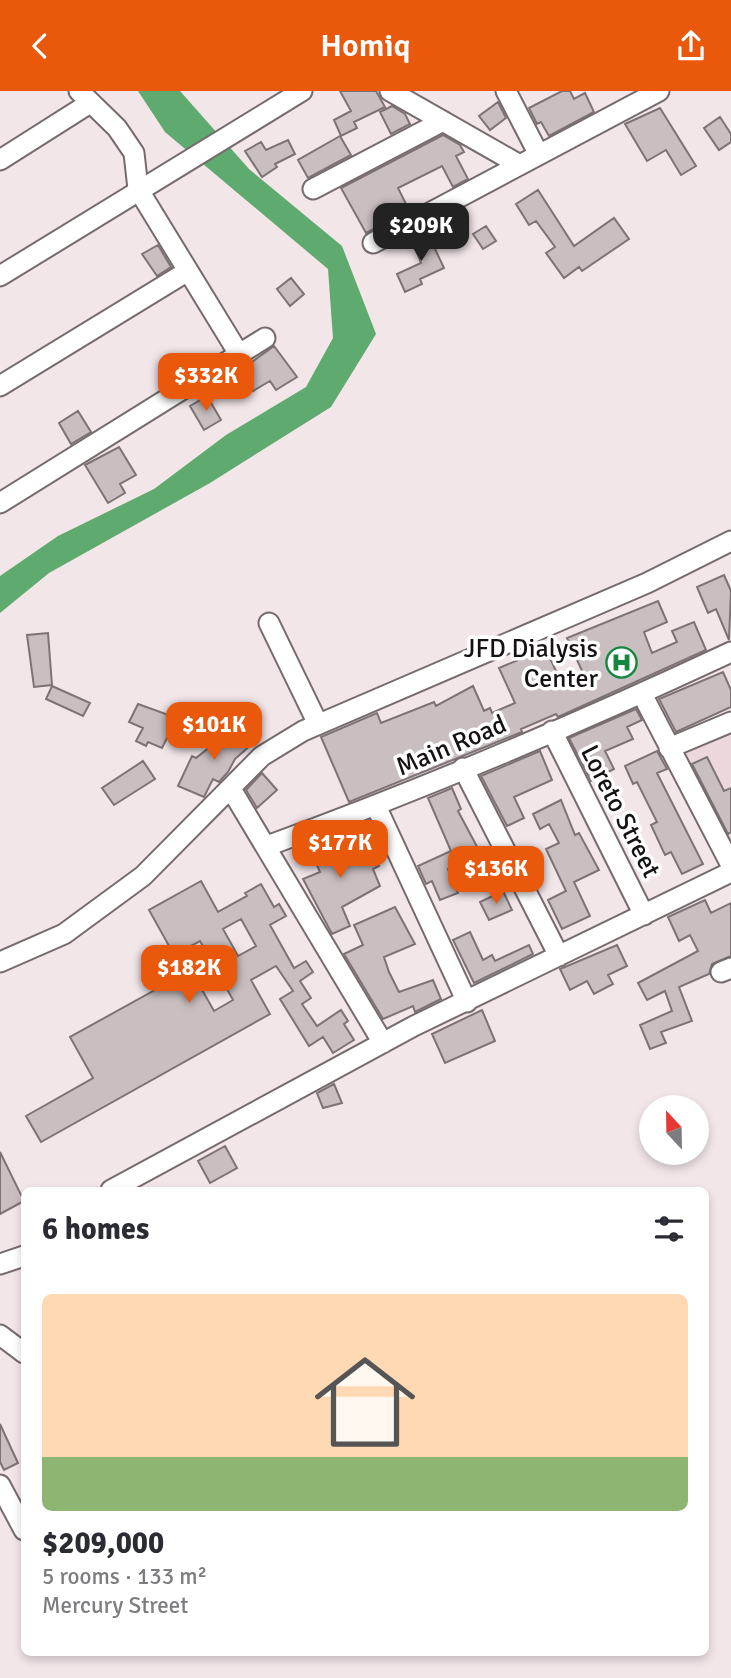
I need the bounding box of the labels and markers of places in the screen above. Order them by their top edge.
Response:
pin: $209K [372,204,470,263]
pin: $332K [157,353,255,413]
place label: JFD Dialysis Center [464,633,598,695]
hospital icon: JFD Dialysis Center [604,646,638,680]
pin: $101K [165,703,263,762]
pin: $177K [291,821,389,880]
pin: $136K [447,847,545,906]
pin: $182K [140,946,238,1005]

